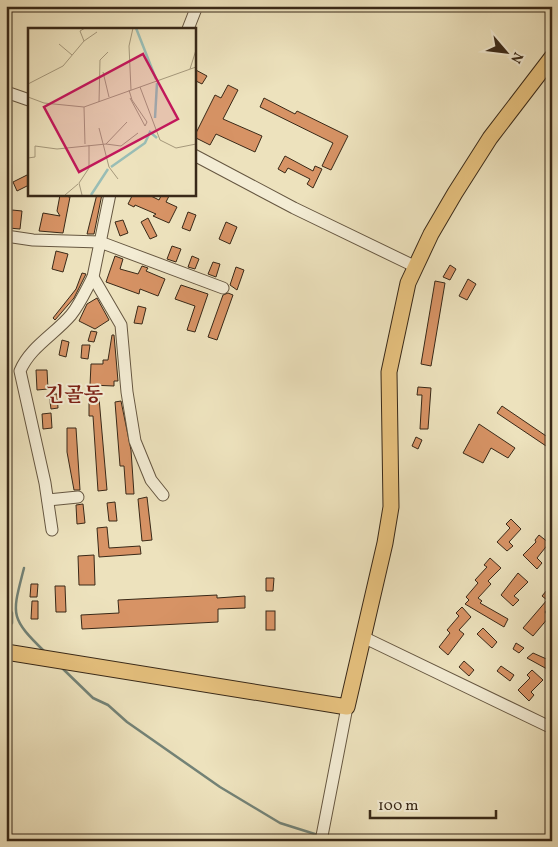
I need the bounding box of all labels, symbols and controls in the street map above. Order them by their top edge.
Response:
inset map [28,28,195,195]
north arrow [480,28,530,78]
text: N [505,48,527,66]
district label: 긴골동 [45,382,104,410]
scale bar [370,787,497,819]
text: 100 m [378,796,418,817]

